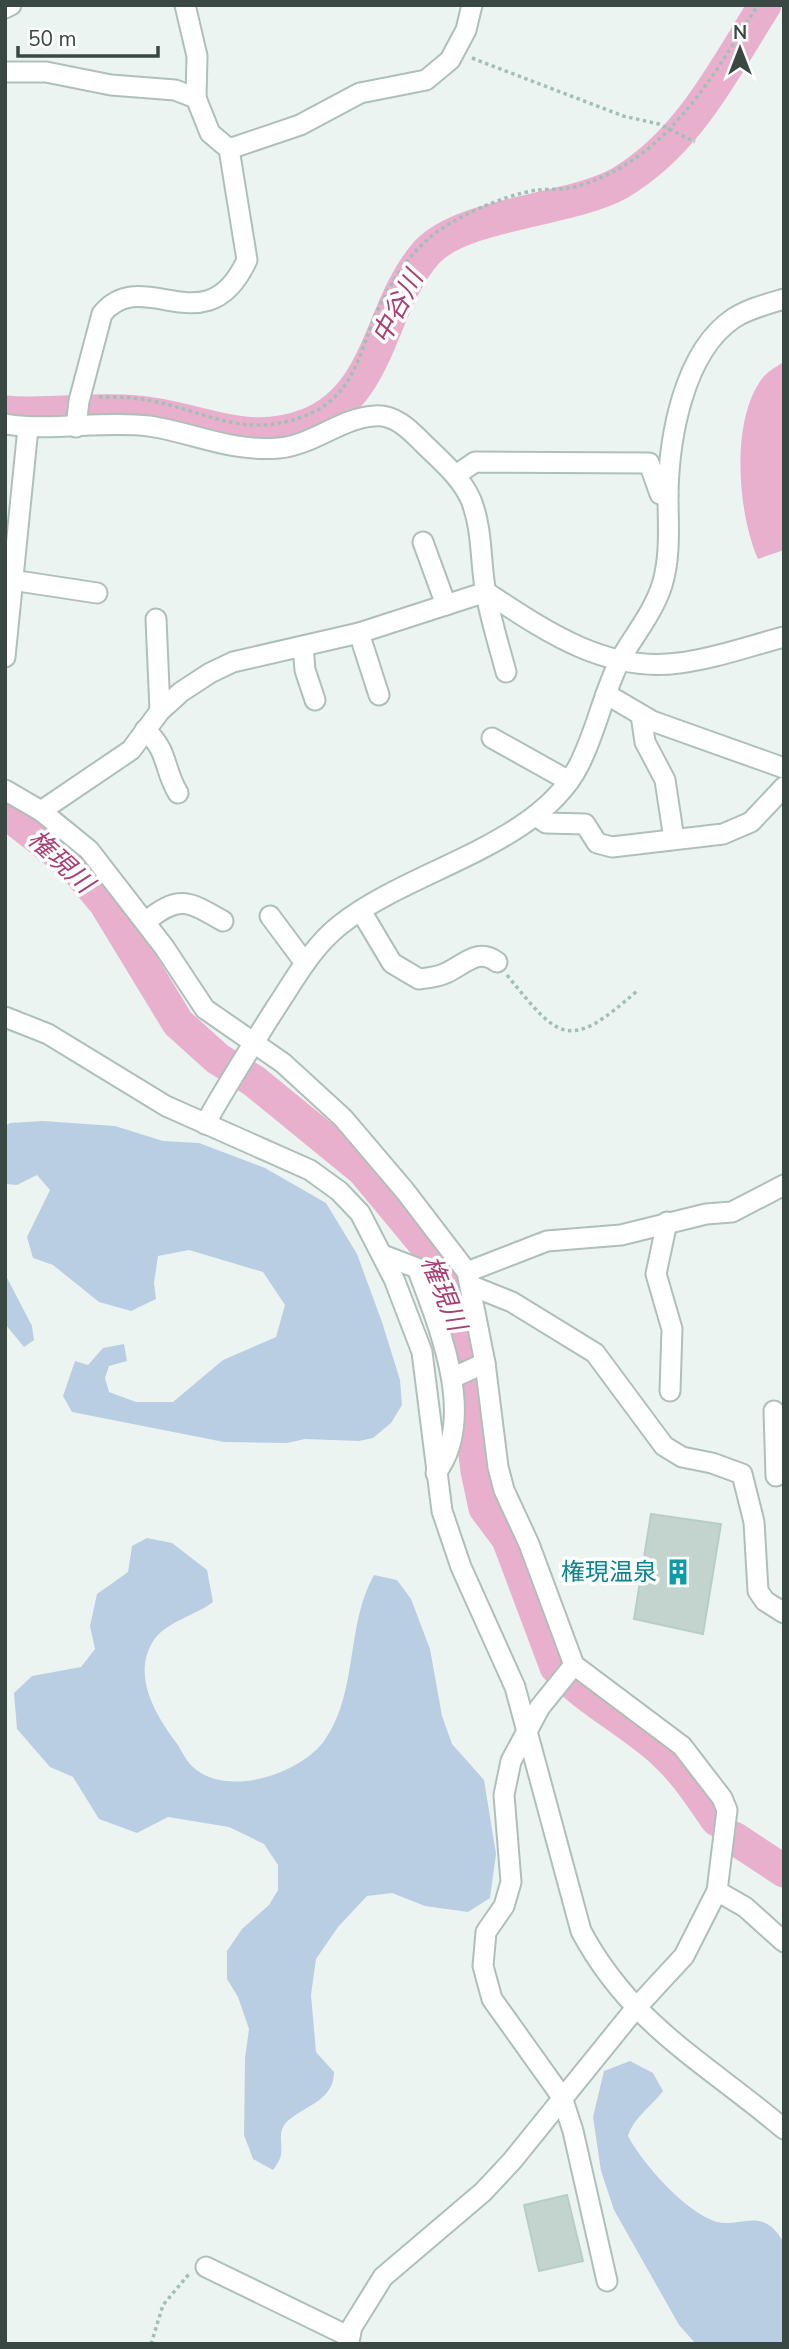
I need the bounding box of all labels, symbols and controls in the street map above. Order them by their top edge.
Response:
scale bar [18,14,158,58]
north arrow [705,14,775,84]
text: N [733,20,747,46]
text: 50 m [28,25,77,53]
water label: 中谷川 [364,262,433,350]
water label: 権現川 [20,822,103,903]
water label: 権現川 [413,1250,475,1339]
place label: 権現温泉 [561,1556,657,1588]
building icon: 権現温泉 [663,1557,693,1587]

